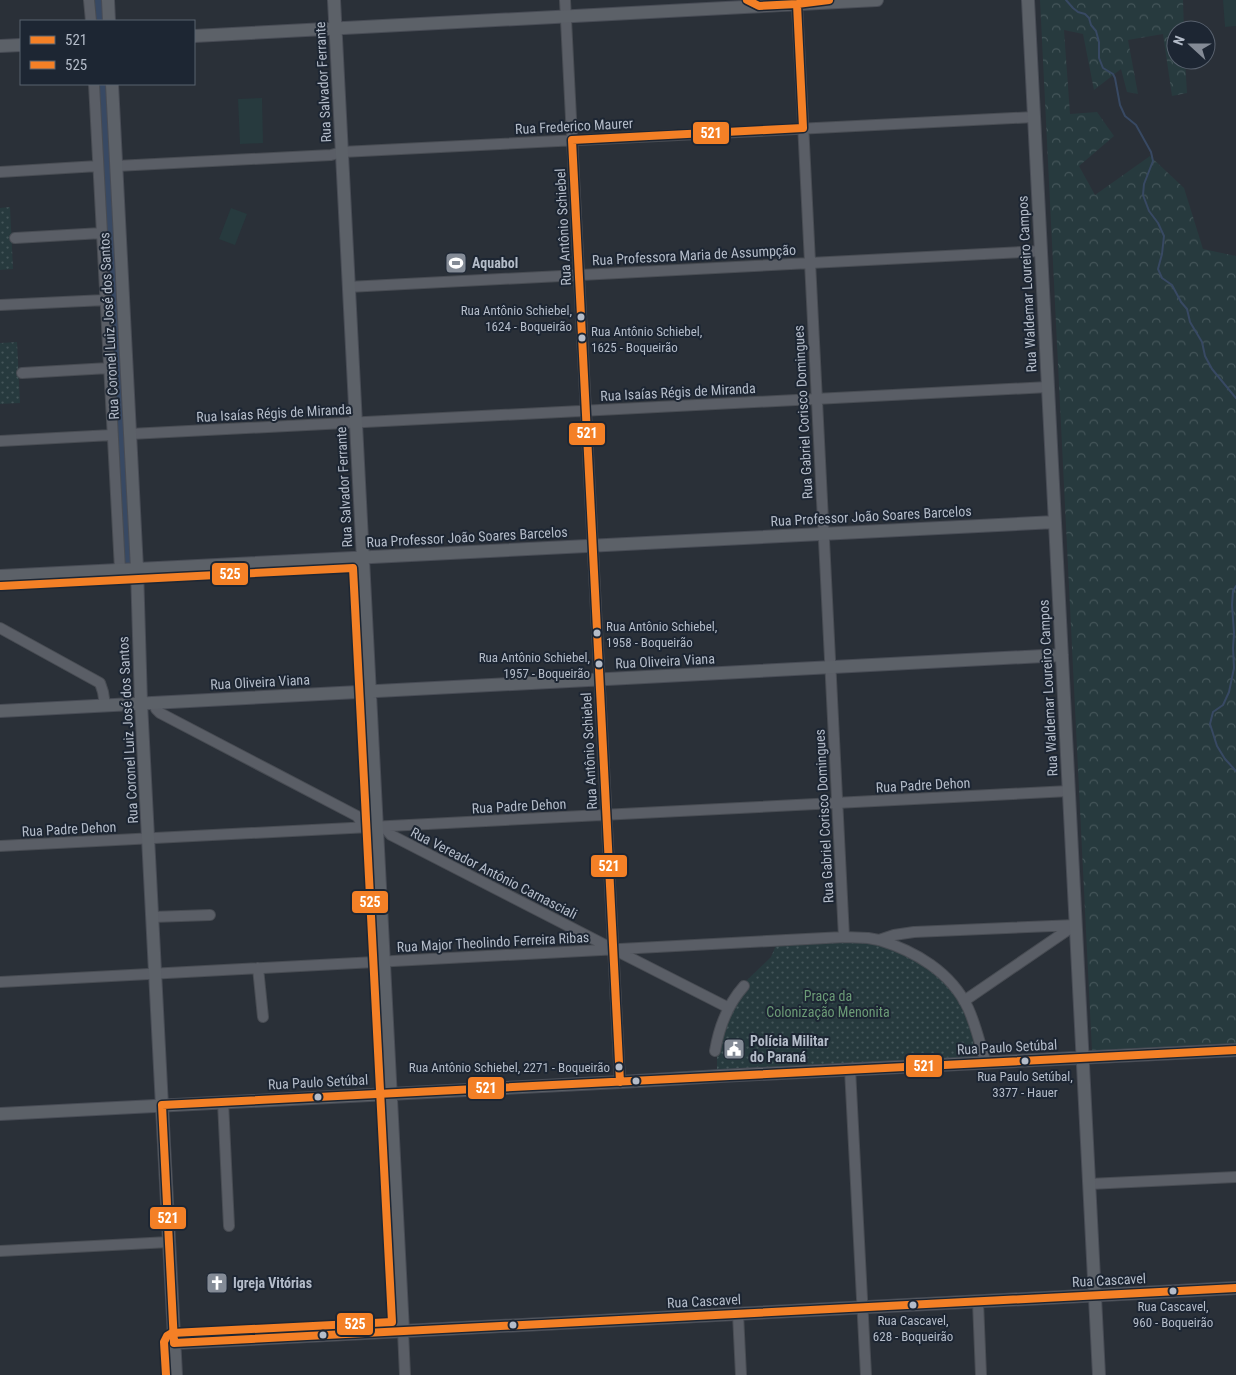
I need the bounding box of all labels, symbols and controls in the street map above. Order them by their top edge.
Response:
legend [20,20,195,85]
north arrow [1166,20,1216,70]
street label: Rua Salvador Ferrante [312,21,334,143]
text: 521 [65,31,87,49]
text: N [1170,33,1188,47]
text: 525 [65,56,87,74]
street label: Rua Frederico Maurer [515,115,633,137]
line badge: 521 [692,121,730,145]
text: 521 [700,125,722,141]
street label: Rua Antônio Schiebel [552,168,574,286]
street label: Rua Waldemar Loureiro Campos [1014,195,1040,373]
street label: Rua Coronel Luiz José dos Santos [96,232,122,420]
street label: Rua Professora Maria de Assumpção [592,242,796,268]
sports icon: Aquabol [444,251,468,275]
place label: Aquabol [472,255,518,271]
place label: Rua Antônio Schiebel, 1624 - Boqueirão [461,303,572,334]
marker: Rua Antônio Schiebel, 1624 - Boqueirão [576,312,586,322]
place label: Rua Antônio Schiebel, 1625 - Boqueirão [591,324,702,355]
street label: Rua Gabriel Corisco Domingues [790,325,816,499]
marker: Rua Antônio Schiebel, 1625 - Boqueirão [577,333,587,343]
street label: Rua Isaías Régis de Miranda [600,380,756,404]
street label: Rua Isaías Régis de Miranda [196,401,352,425]
line badge: 521 [568,422,606,446]
text: 521 [576,425,598,441]
street label: Rua Salvador Ferrante [333,426,355,548]
street label: Rua Professor João Soares Barcelos [770,503,972,529]
street label: Rua Professor João Soares Barcelos [366,524,568,550]
line badge: 525 [211,562,249,586]
text: 525 [219,566,241,582]
street label: Rua Waldemar Loureiro Campos [1035,599,1061,777]
place label: Rua Antônio Schiebel, 1958 - Boqueirão [606,619,717,650]
marker: Rua Antônio Schiebel, 1958 - Boqueirão [592,628,602,638]
street label: Rua Coronel Luiz José dos Santos [115,636,141,824]
place label: Rua Antônio Schiebel, 1957 - Boqueirão [479,650,590,681]
street label: Rua Oliveira Viana [615,650,715,672]
marker: Rua Antônio Schiebel, 1957 - Boqueirão [594,659,604,669]
street label: Rua Oliveira Viana [210,671,310,693]
street label: Rua Antônio Schiebel [578,692,600,810]
street label: Rua Gabriel Corisco Domingues [811,729,837,903]
street label: Rua Padre Dehon [875,775,971,795]
street label: Rua Padre Dehon [471,796,567,816]
street label: Rua Padre Dehon [21,819,117,839]
street label: Rua Vereador Antônio Carnasciali [408,824,580,922]
line badge: 521 [590,854,628,878]
text: 521 [598,858,620,874]
line badge: 525 [351,890,389,914]
text: 525 [359,894,381,910]
street label: Rua Major Theolindo Ferreira Ribas [396,929,590,955]
park label: Praça da Colonização Menonita [766,988,890,1020]
place label: Polícia Militar do Paraná [750,1033,829,1065]
street label: Rua Paulo Setúbal [957,1036,1057,1058]
public building icon: Polícia Militar do Paraná [722,1037,746,1061]
line badge: 521 [905,1054,943,1078]
marker: Rua Paulo Setúbal, 3377 - Hauer [1020,1056,1030,1066]
text: 521 [913,1058,935,1074]
place label: Rua Antônio Schiebel, 2271 - Boqueirão [409,1060,610,1075]
marker: Rua Antônio Schiebel, 2271 - Boqueirão [614,1062,624,1072]
place label: Rua Paulo Setúbal, 3377 - Hauer [977,1069,1073,1100]
street label: Rua Paulo Setúbal [268,1071,368,1093]
line badge: 521 [467,1076,505,1100]
unlabelled marker [631,1076,641,1086]
text: 521 [475,1080,497,1096]
unlabelled marker [313,1092,323,1102]
line badge: 521 [149,1206,187,1230]
text: 521 [157,1210,179,1226]
street label: Rua Cascavel [1072,1270,1146,1290]
church icon: Igreja Vitórias [205,1271,229,1295]
place label: Igreja Vitórias [233,1275,312,1291]
marker: Rua Cascavel, 960 - Boqueirão [1168,1286,1178,1296]
street label: Rua Cascavel [667,1291,741,1311]
place label: Rua Cascavel, 960 - Boqueirão [1133,1299,1213,1330]
marker: Rua Cascavel, 628 - Boqueirão [908,1300,918,1310]
line badge: 525 [336,1312,374,1336]
place label: Rua Cascavel, 628 - Boqueirão [873,1313,953,1344]
text: 525 [344,1316,366,1332]
unlabelled marker [508,1320,518,1330]
unlabelled marker [318,1330,328,1340]

